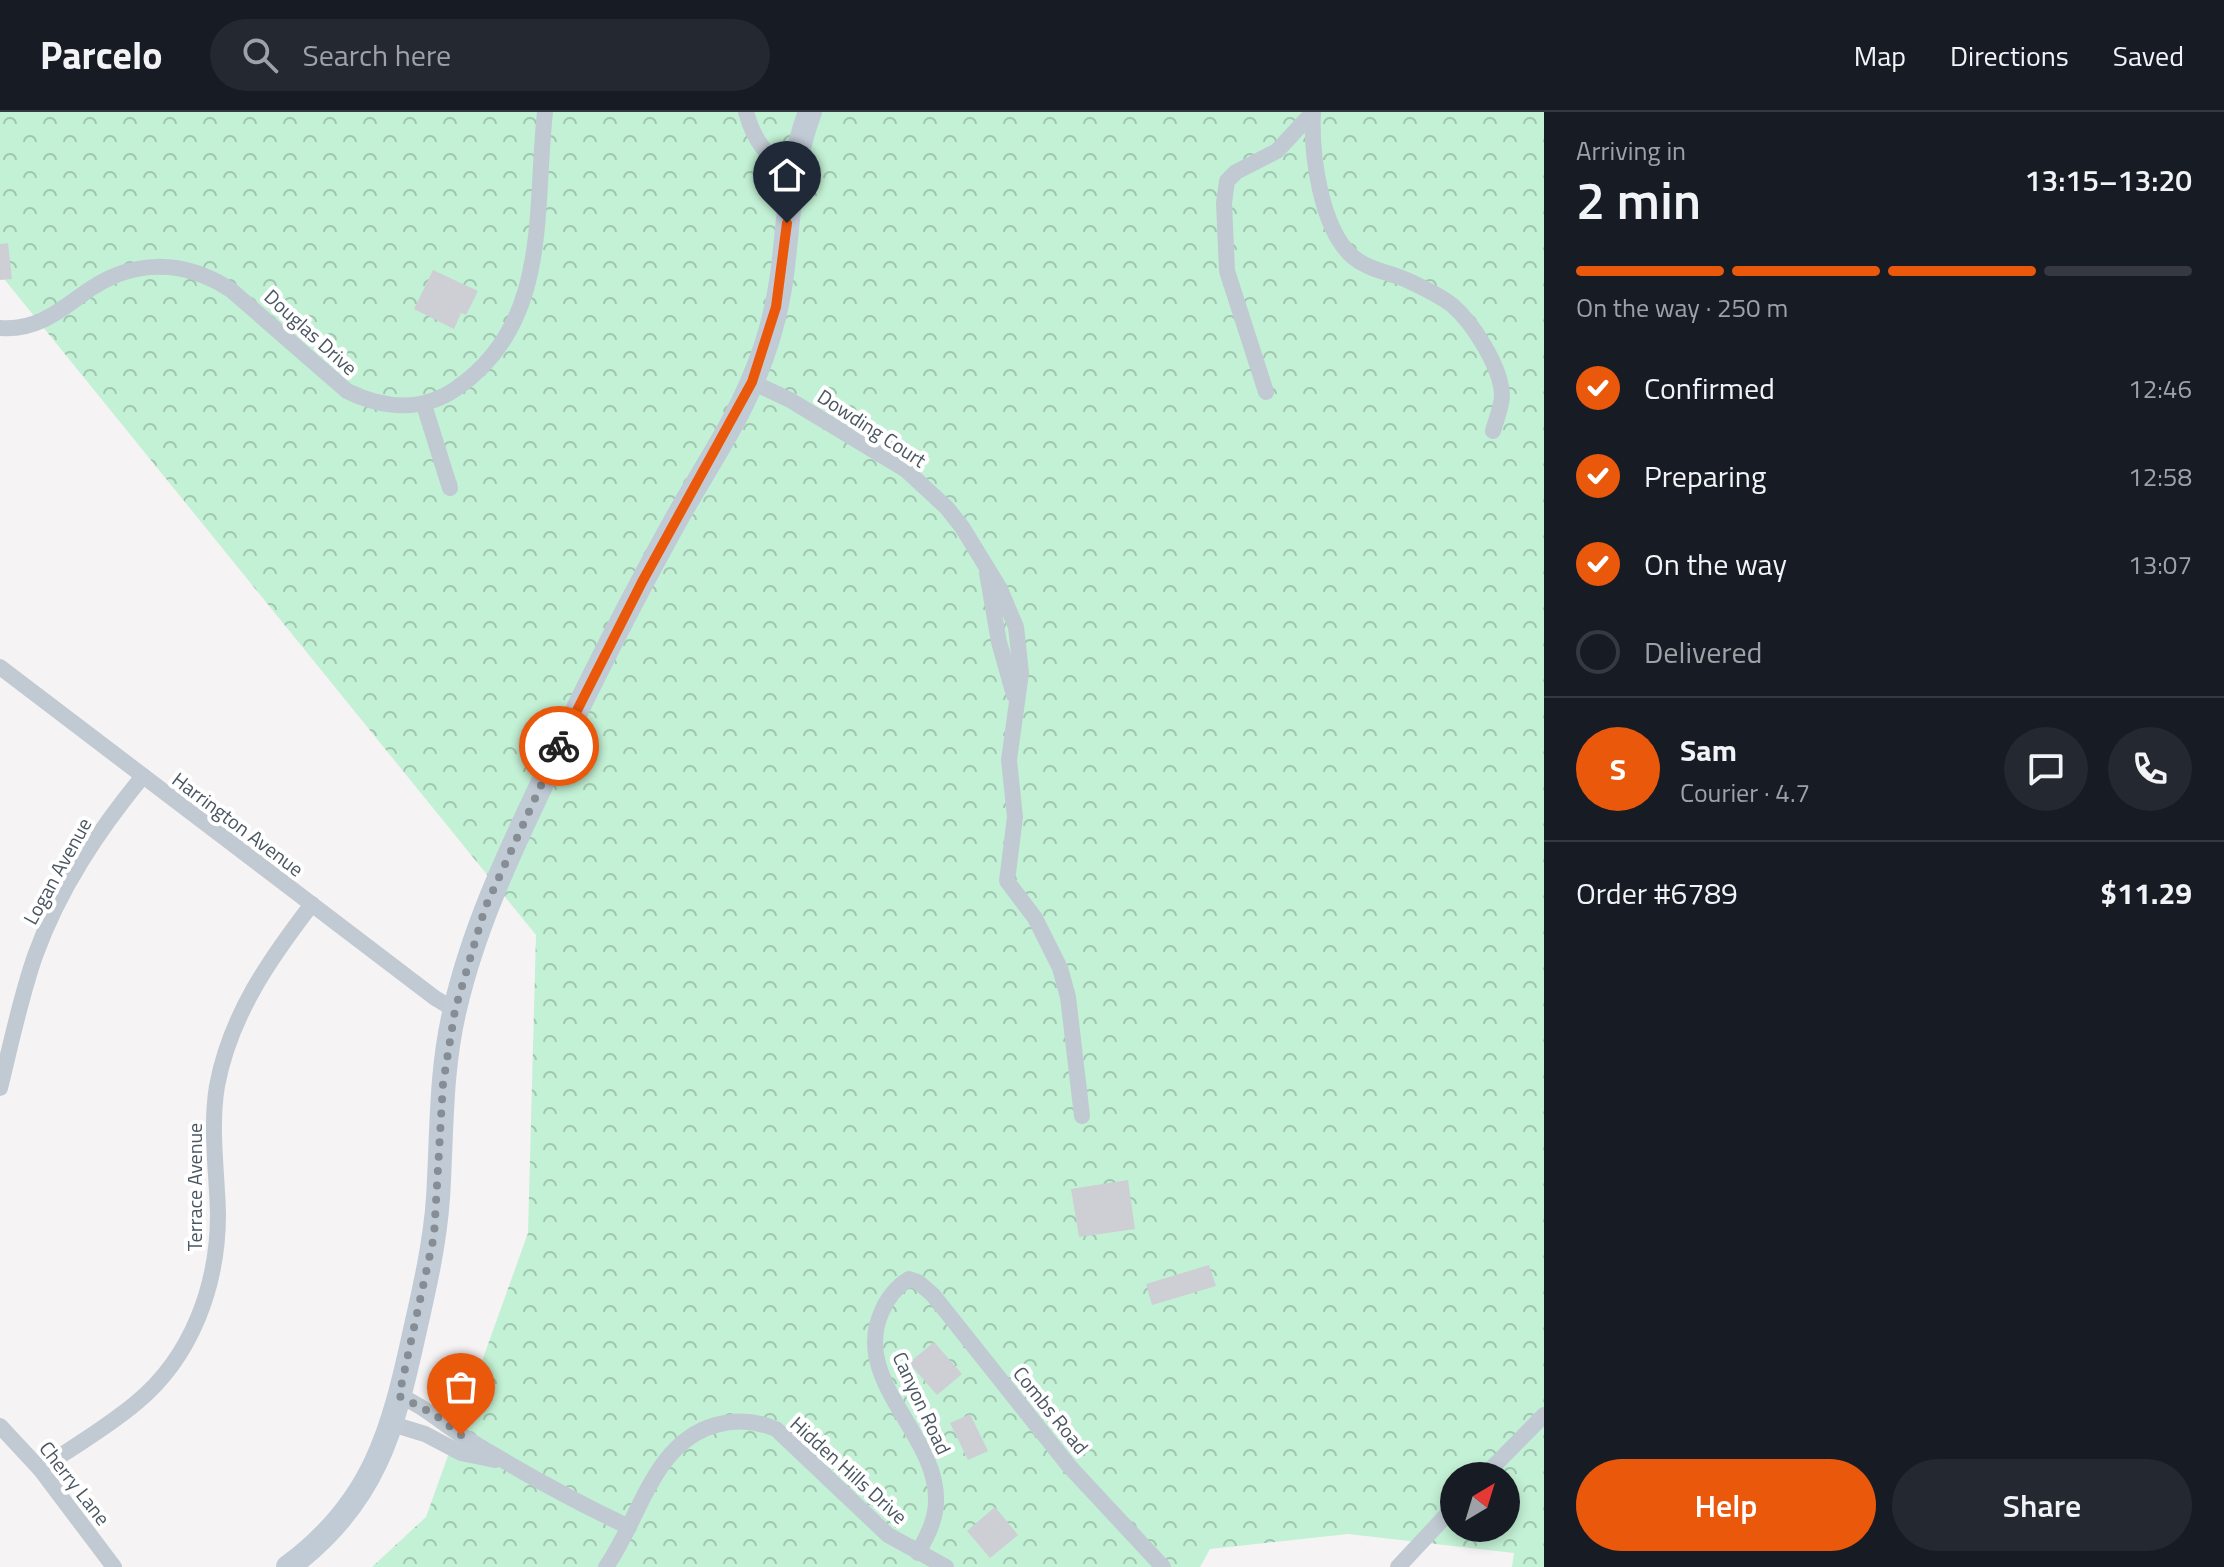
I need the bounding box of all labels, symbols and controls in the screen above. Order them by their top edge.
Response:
search box [210,19,770,91]
text: Parcelo [40,26,162,84]
text: Search here [302,32,451,78]
icon: search [238,33,282,77]
text: Map [1854,34,1906,77]
text: Directions [1950,34,2069,77]
text: Saved [2113,34,2184,77]
text: Arriving in [1576,131,1686,170]
pin [753,141,821,223]
icon: home [765,153,809,197]
text: 13:15–13:20 [2025,157,2192,203]
text: 2 min [1576,160,1701,239]
street label: Douglas Drive [257,282,365,382]
text: On the way · 250 m [1576,288,1788,327]
text: Confirmed [1644,365,1775,411]
icon: check [1576,366,1620,410]
text: 12:46 [2128,369,2192,408]
street label: Dowding Court [811,381,933,475]
text: Preparing [1644,453,1766,499]
icon: check [1576,454,1620,498]
text: 12:58 [2128,457,2192,496]
text: On the way [1644,541,1787,587]
icon: check [1576,542,1620,586]
text: 13:07 [2128,545,2192,584]
text: Delivered [1644,629,1762,675]
courier [519,706,599,786]
icon: bike [537,724,581,768]
text: Sam [1680,727,1737,773]
button: chat [2004,727,2088,811]
button: phone [2108,727,2192,811]
text: S [1610,746,1626,792]
street label: Harrington Avenue [166,764,310,884]
text: Courier · 4.7 [1680,773,1810,812]
street label: Logan Avenue [15,812,99,930]
text: Order #6789 [1576,870,1738,916]
text: $11.29 [2100,870,2192,916]
street label: Terrace Avenue [179,1123,210,1251]
street label: Canyon Road [885,1347,959,1459]
pin [427,1353,495,1435]
street label: Combs Road [1006,1359,1096,1461]
icon: bag [439,1365,483,1409]
street label: Hidden Hills Drive [783,1409,915,1531]
street label: Cherry Lane [32,1434,118,1532]
button: Help [1576,1459,1876,1551]
button: Share [1892,1459,2192,1551]
north arrow [1440,1462,1520,1542]
map controls [1440,1462,1520,1542]

